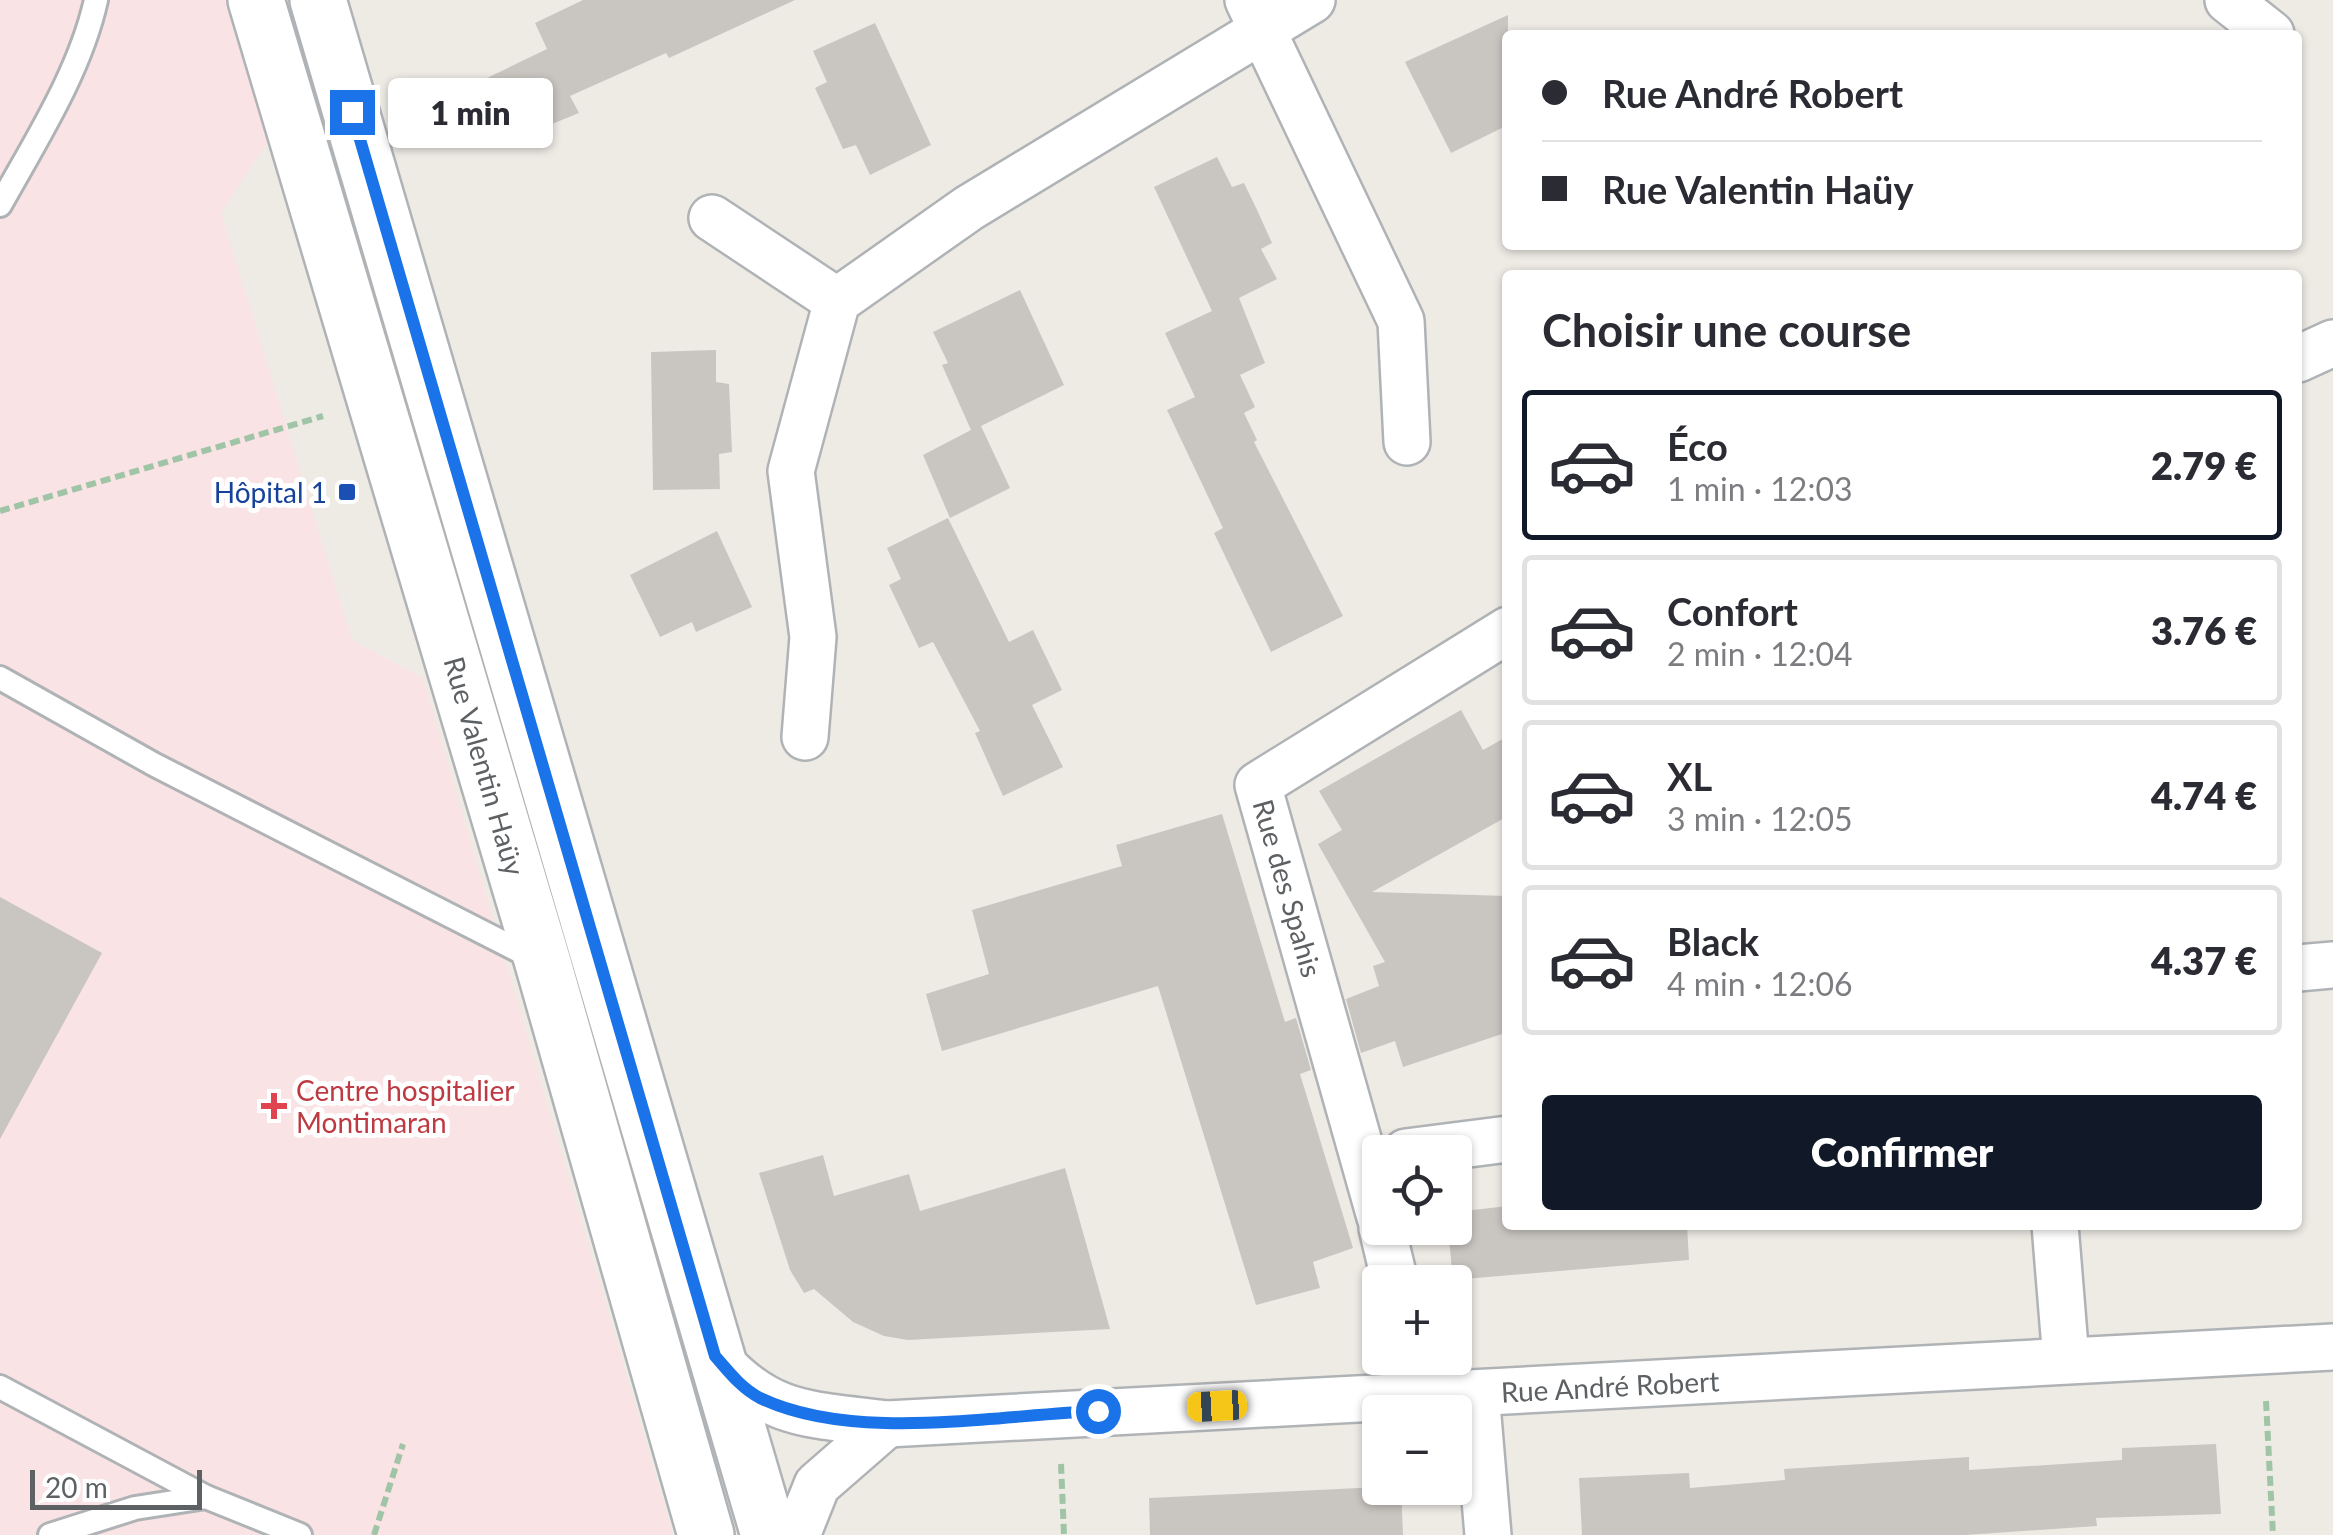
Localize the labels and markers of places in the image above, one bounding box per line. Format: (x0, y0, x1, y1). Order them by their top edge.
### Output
place label: Hôpital 1 (214, 475, 327, 509)
marker: Hôpital 1 (336, 481, 358, 503)
place label: Centre hospitalier Montimaran (296, 1073, 515, 1139)
marker: Centre hospitalier Montimaran (261, 1093, 287, 1119)

